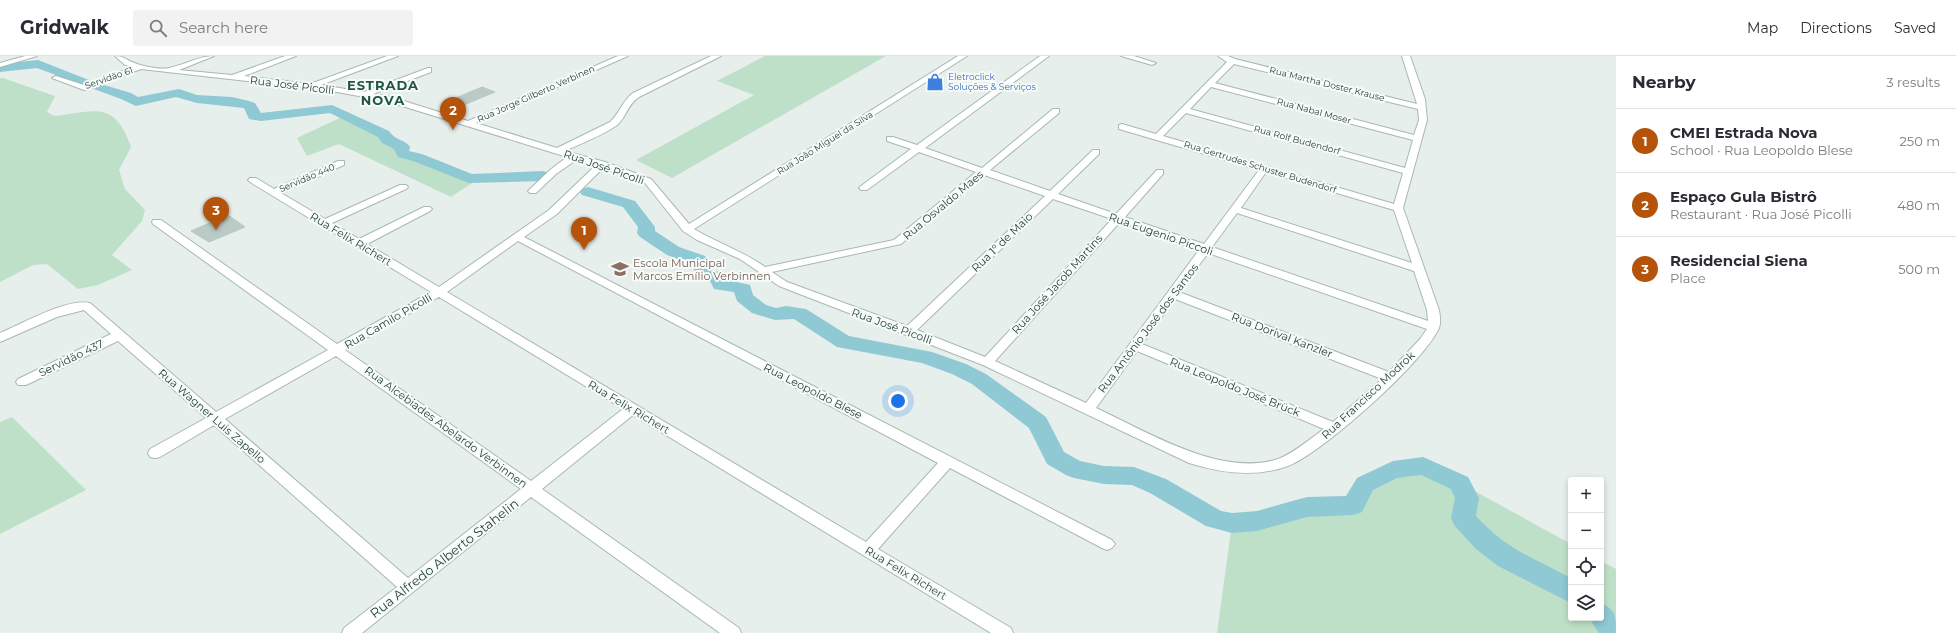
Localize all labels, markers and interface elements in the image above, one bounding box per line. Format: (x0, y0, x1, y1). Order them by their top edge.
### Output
search box (133, 10, 413, 46)
text: Gridwalk (20, 16, 109, 39)
icon: search (147, 17, 169, 39)
text: Search here (179, 18, 268, 37)
text: Map (1747, 19, 1778, 37)
text: Directions (1800, 19, 1872, 37)
text: Saved (1894, 19, 1936, 37)
street label: Rua Jorge Gilberto Verbinen (475, 63, 596, 124)
street label: Servidão 61 (83, 64, 134, 91)
street label: Rua Martha Doster Krause (1268, 64, 1386, 103)
place label: Eletroclick Soluções & Serviços (948, 71, 1036, 92)
shop icon: Eletroclick Soluções & Serviços (925, 72, 945, 92)
text: Nearby (1632, 72, 1696, 92)
street label: Rua José Picolli (249, 73, 335, 97)
text: 3 results (1886, 74, 1940, 90)
district label: ESTRADA NOVA (347, 77, 419, 108)
street label: Rua Nabal Moser (1276, 95, 1353, 126)
pin: 2 (440, 97, 466, 130)
street label: Rua João Miguel da Silva (775, 108, 875, 177)
street label: Rua Rolf Budendorf (1253, 123, 1342, 157)
text: CMEI Estrada Nova (1670, 123, 1818, 142)
text: 1 (1642, 133, 1648, 149)
text: 250 m (1899, 133, 1940, 149)
street label: Rua Gertrudes Schuster Budendorf (1183, 138, 1339, 195)
text: School · Rua Leopoldo Blese (1670, 142, 1853, 158)
street label: Rua José Picolli (562, 147, 646, 187)
street label: Servidão 440 (277, 161, 336, 194)
street label: Rua Osvaldo Maes (900, 167, 987, 243)
text: Espaço Gula Bistrô (1670, 187, 1817, 206)
pin: 3 (203, 197, 229, 230)
text: 2 (1641, 197, 1649, 213)
text: 480 m (1897, 197, 1940, 213)
text: Restaurant · Rua José Picolli (1670, 206, 1852, 222)
street label: Rua Felix Richert (308, 209, 395, 269)
street label: Rua 1º de Maio (968, 209, 1036, 275)
street label: Rua Eugenio Piccoli (1107, 210, 1215, 258)
pin: 1 (571, 217, 597, 250)
street label: Rua José Jacob Martins (1009, 231, 1106, 337)
text: Residencial Siena (1670, 251, 1808, 270)
place label: Escola Municipal Marcos Emílio Verbinnen (633, 256, 771, 283)
school or university icon: Escola Municipal Marcos Emílio Verbinnen (610, 259, 630, 279)
street label: Rua Antônio José dos Santos (1095, 260, 1202, 396)
text: 3 (1641, 261, 1649, 277)
text: 500 m (1898, 261, 1940, 277)
text: Place (1670, 270, 1706, 286)
street label: Rua Camilo Picolli (342, 290, 434, 352)
street label: Rua José Picolli (850, 305, 934, 347)
street label: Rua Dorival Kanzler (1229, 309, 1335, 361)
street label: Servidão 437 (36, 336, 106, 380)
street label: Rua Francisco Modrok (1318, 348, 1418, 442)
street label: Rua Leopoldo José Brück (1168, 354, 1303, 420)
street label: Rua Leopoldo Blese (761, 360, 865, 422)
street label: Rua Alcebiades Abelardo Verbinnen (362, 363, 530, 491)
street label: Rua Wagner Luis Zapello (156, 366, 268, 466)
street label: Rua Felix Richert (586, 377, 673, 437)
your location (888, 391, 908, 411)
map controls (1568, 477, 1604, 621)
button: + (1568, 477, 1604, 513)
street label: Rua Alfredo Alberto Stahelin (366, 495, 522, 621)
button: − (1568, 513, 1604, 549)
street label: Rua Felix Richert (863, 543, 950, 603)
button: locate (1568, 549, 1604, 585)
button: layers (1568, 585, 1604, 621)

